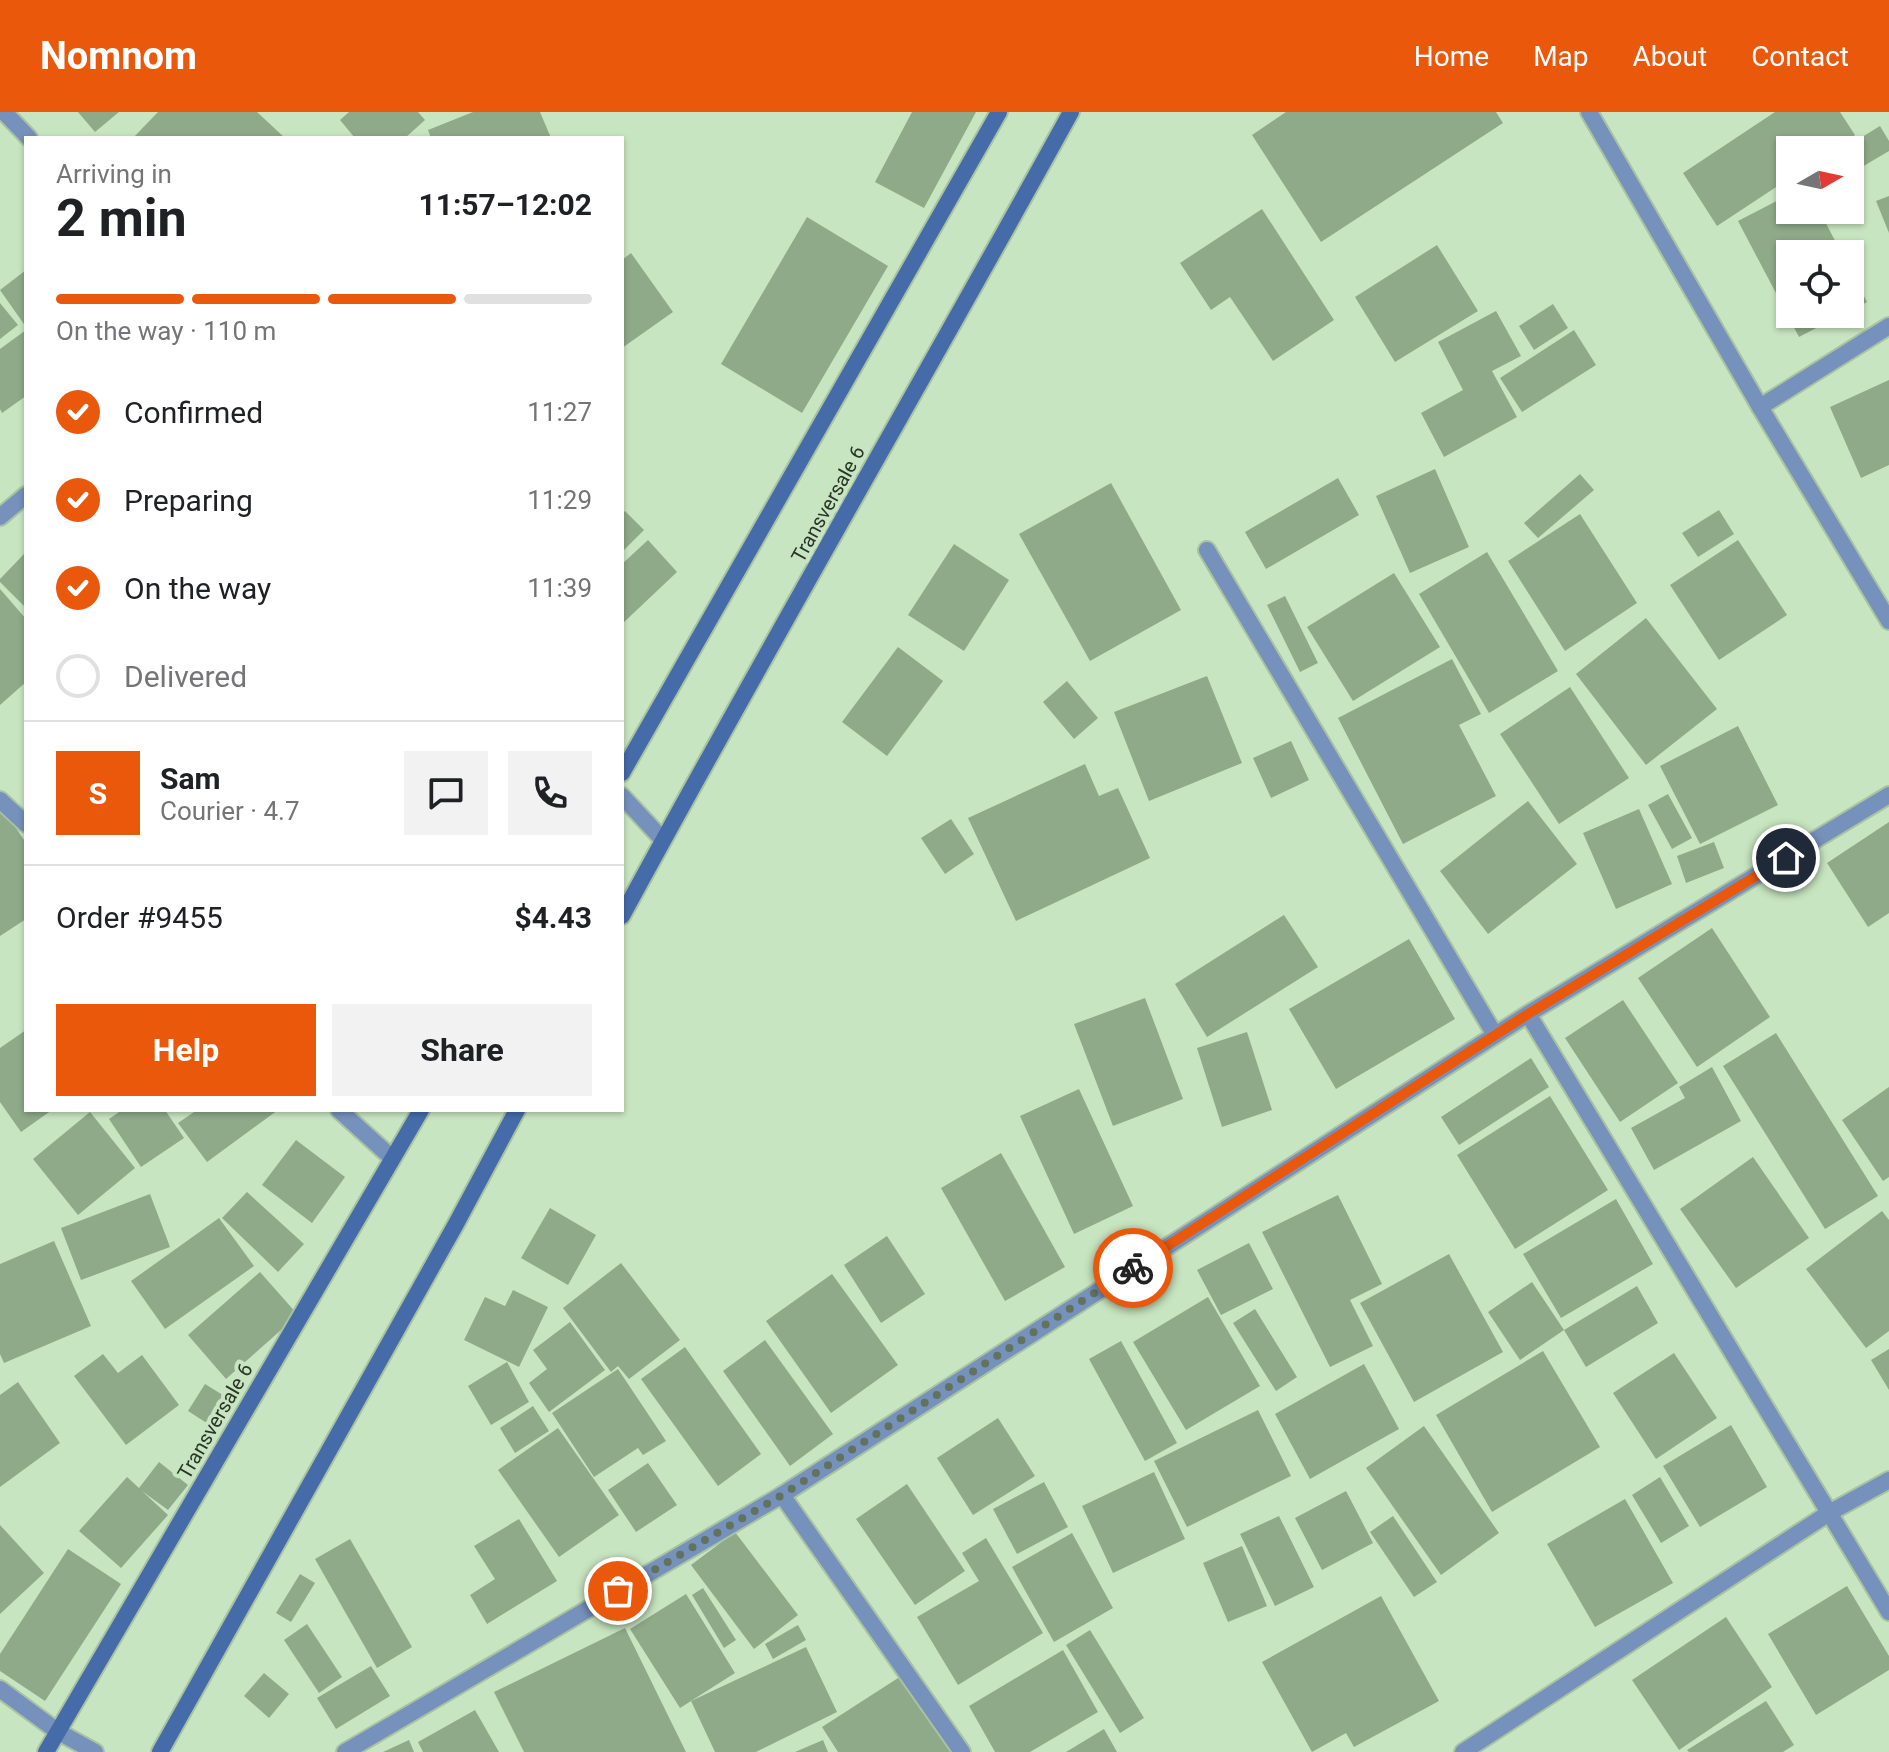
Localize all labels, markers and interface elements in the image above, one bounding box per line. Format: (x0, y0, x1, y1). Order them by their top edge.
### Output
text: Nomnom (40, 34, 197, 78)
text: Home (1414, 40, 1489, 73)
text: Map (1533, 40, 1589, 73)
text: About (1633, 40, 1707, 73)
text: Contact (1751, 40, 1849, 73)
north arrow (1776, 136, 1864, 224)
map controls (1776, 136, 1864, 328)
text: Arriving in (56, 159, 172, 189)
text: 11:57–12:02 (418, 187, 592, 222)
text: 2 min (56, 188, 187, 249)
button: locate (1776, 240, 1864, 328)
text: On the way · 110 m (56, 316, 276, 346)
icon: check (56, 390, 100, 434)
text: Confirmed (124, 395, 263, 430)
text: 11:27 (527, 397, 592, 427)
street label: Transversale 6 (786, 441, 870, 567)
icon: check (56, 478, 100, 522)
text: Preparing (124, 483, 253, 518)
text: 11:29 (527, 485, 592, 515)
icon: check (56, 566, 100, 610)
text: On the way (124, 571, 271, 606)
text: 11:39 (527, 573, 592, 603)
text: Delivered (124, 659, 247, 694)
button: chat (404, 751, 488, 835)
button: phone (508, 751, 592, 835)
text: Sam (160, 761, 221, 796)
text: S (89, 776, 107, 811)
text: Courier · 4.7 (160, 796, 300, 826)
pin (1752, 824, 1820, 892)
icon: home (1764, 836, 1808, 880)
text: Order #9455 (56, 900, 223, 935)
text: $4.43 (514, 900, 592, 935)
button: Help (56, 1004, 316, 1096)
button: Share (332, 1004, 592, 1096)
courier (1093, 1228, 1173, 1308)
icon: bike (1111, 1246, 1155, 1290)
street label: Transversale 6 (172, 1359, 258, 1483)
pin (584, 1557, 652, 1625)
icon: bag (596, 1569, 640, 1613)

